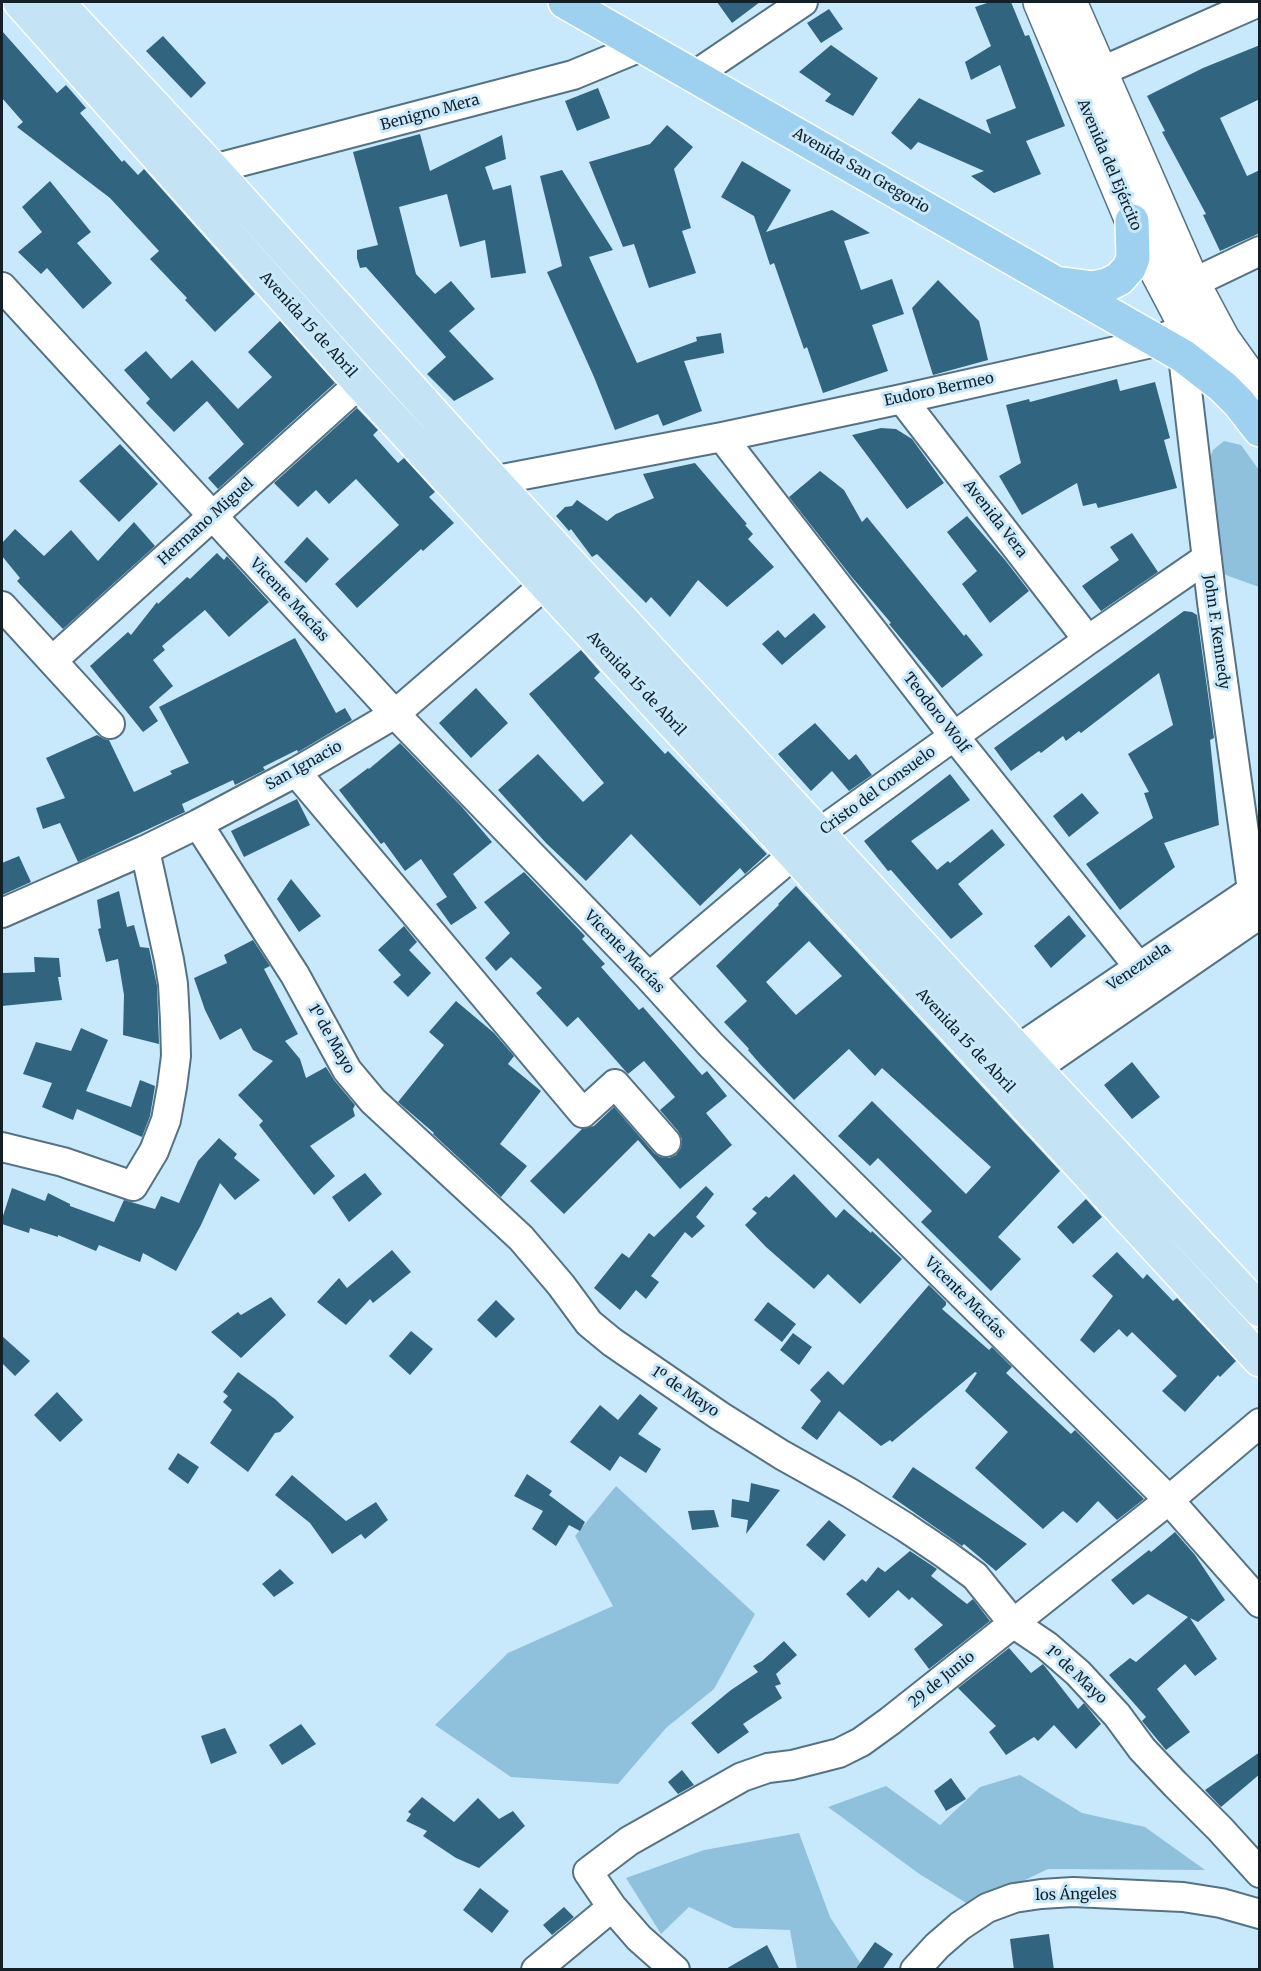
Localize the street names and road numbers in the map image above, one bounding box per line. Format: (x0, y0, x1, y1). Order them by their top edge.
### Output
street label: Benigno Mera (379, 91, 481, 135)
street label: Avenida del Ejército (1073, 97, 1145, 233)
street label: Avenida San Gregorio (789, 125, 933, 217)
street label: Avenida 15 de Abril (256, 268, 360, 382)
street label: Eudoro Bermeo (882, 370, 996, 410)
street label: Hermano Miguel (155, 474, 257, 570)
street label: Avenida Vera (959, 477, 1031, 561)
street label: Vicente Macías (246, 555, 332, 645)
street label: John F. Kennedy (1199, 573, 1233, 691)
street label: Avenida 15 de Abril (583, 628, 689, 740)
street label: Teodoro Wolf (899, 669, 973, 757)
street label: San Ignacio (263, 738, 345, 794)
street label: Cristo del Consuelo (817, 743, 939, 839)
street label: Vicente Macías (580, 907, 668, 997)
street label: Venezuela (1104, 939, 1174, 995)
street label: Avenida 15 de Abril (912, 985, 1018, 1097)
street label: 1º de Mayo (304, 1001, 358, 1077)
street label: Vicente Macías (921, 1254, 1009, 1342)
street label: 1º de Mayo (648, 1363, 722, 1421)
street label: 1º de Mayo (1042, 1642, 1110, 1708)
street label: 29 de Junio (905, 1648, 979, 1712)
street label: los Ángeles (1035, 1885, 1117, 1905)

